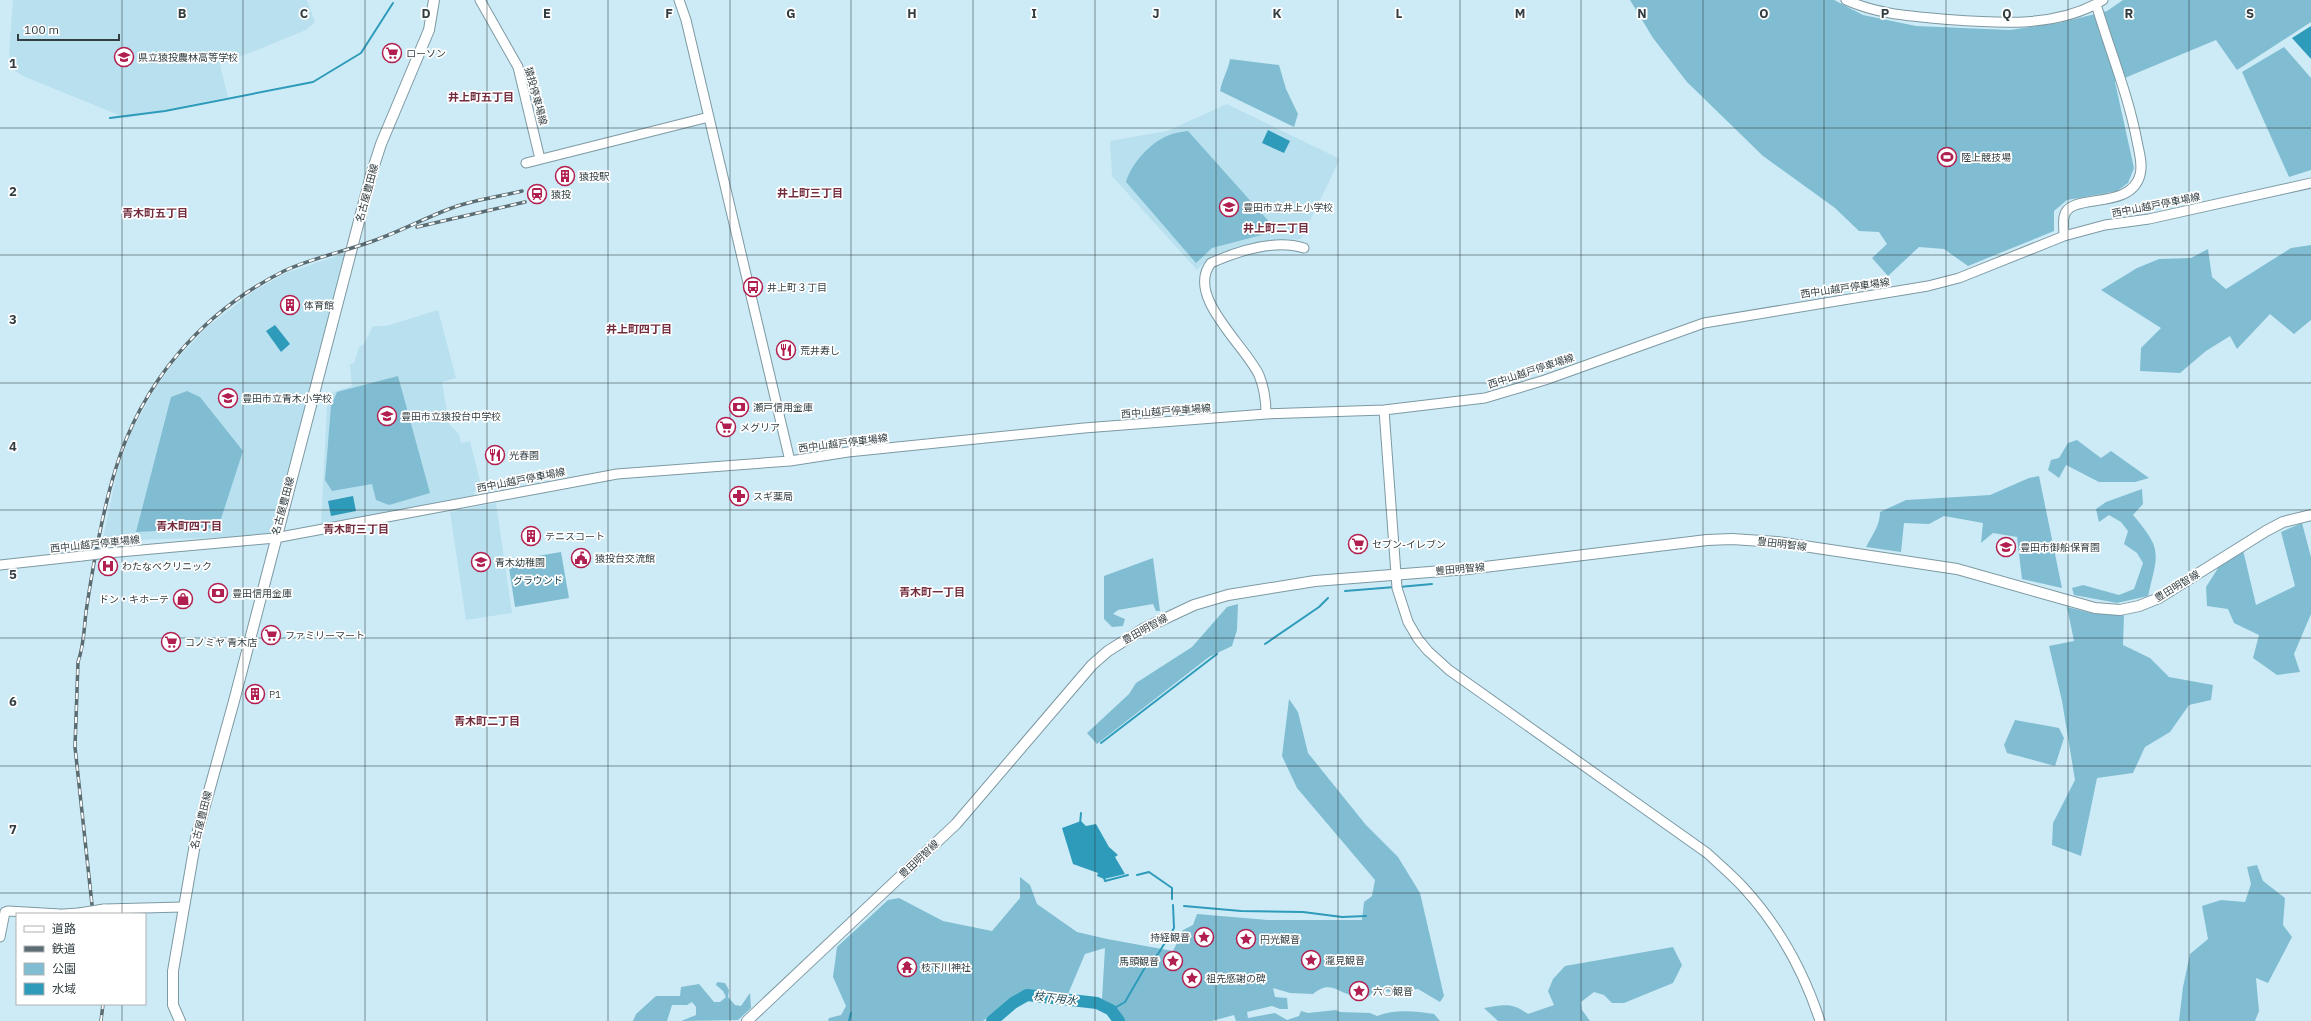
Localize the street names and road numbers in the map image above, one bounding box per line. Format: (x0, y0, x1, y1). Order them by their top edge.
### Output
street label: 猿投停車場線 (522, 65, 550, 127)
street label: 名古屋豊田線 (353, 162, 381, 224)
street label: 西中山越戸停車場線 (2111, 190, 2201, 220)
street label: 西中山越戸停車場線 (1800, 275, 1890, 301)
street label: 西中山越戸停車場線 (1486, 351, 1576, 391)
street label: 西中山越戸停車場線 (1121, 401, 1211, 421)
street label: 西中山越戸停車場線 (798, 431, 888, 455)
street label: 西中山越戸停車場線 (476, 465, 566, 495)
street label: 名古屋豊田線 (269, 475, 297, 537)
street label: 西中山越戸停車場線 (50, 533, 140, 555)
street label: 豊田明智線 (1756, 535, 1808, 553)
street label: 豊田明智線 (1435, 560, 1485, 578)
street label: 豊田明智線 (2152, 568, 2202, 604)
street label: 豊田明智線 (1120, 611, 1170, 647)
street label: 名古屋豊田線 (187, 789, 215, 851)
street label: 豊田明智線 (896, 837, 942, 881)

